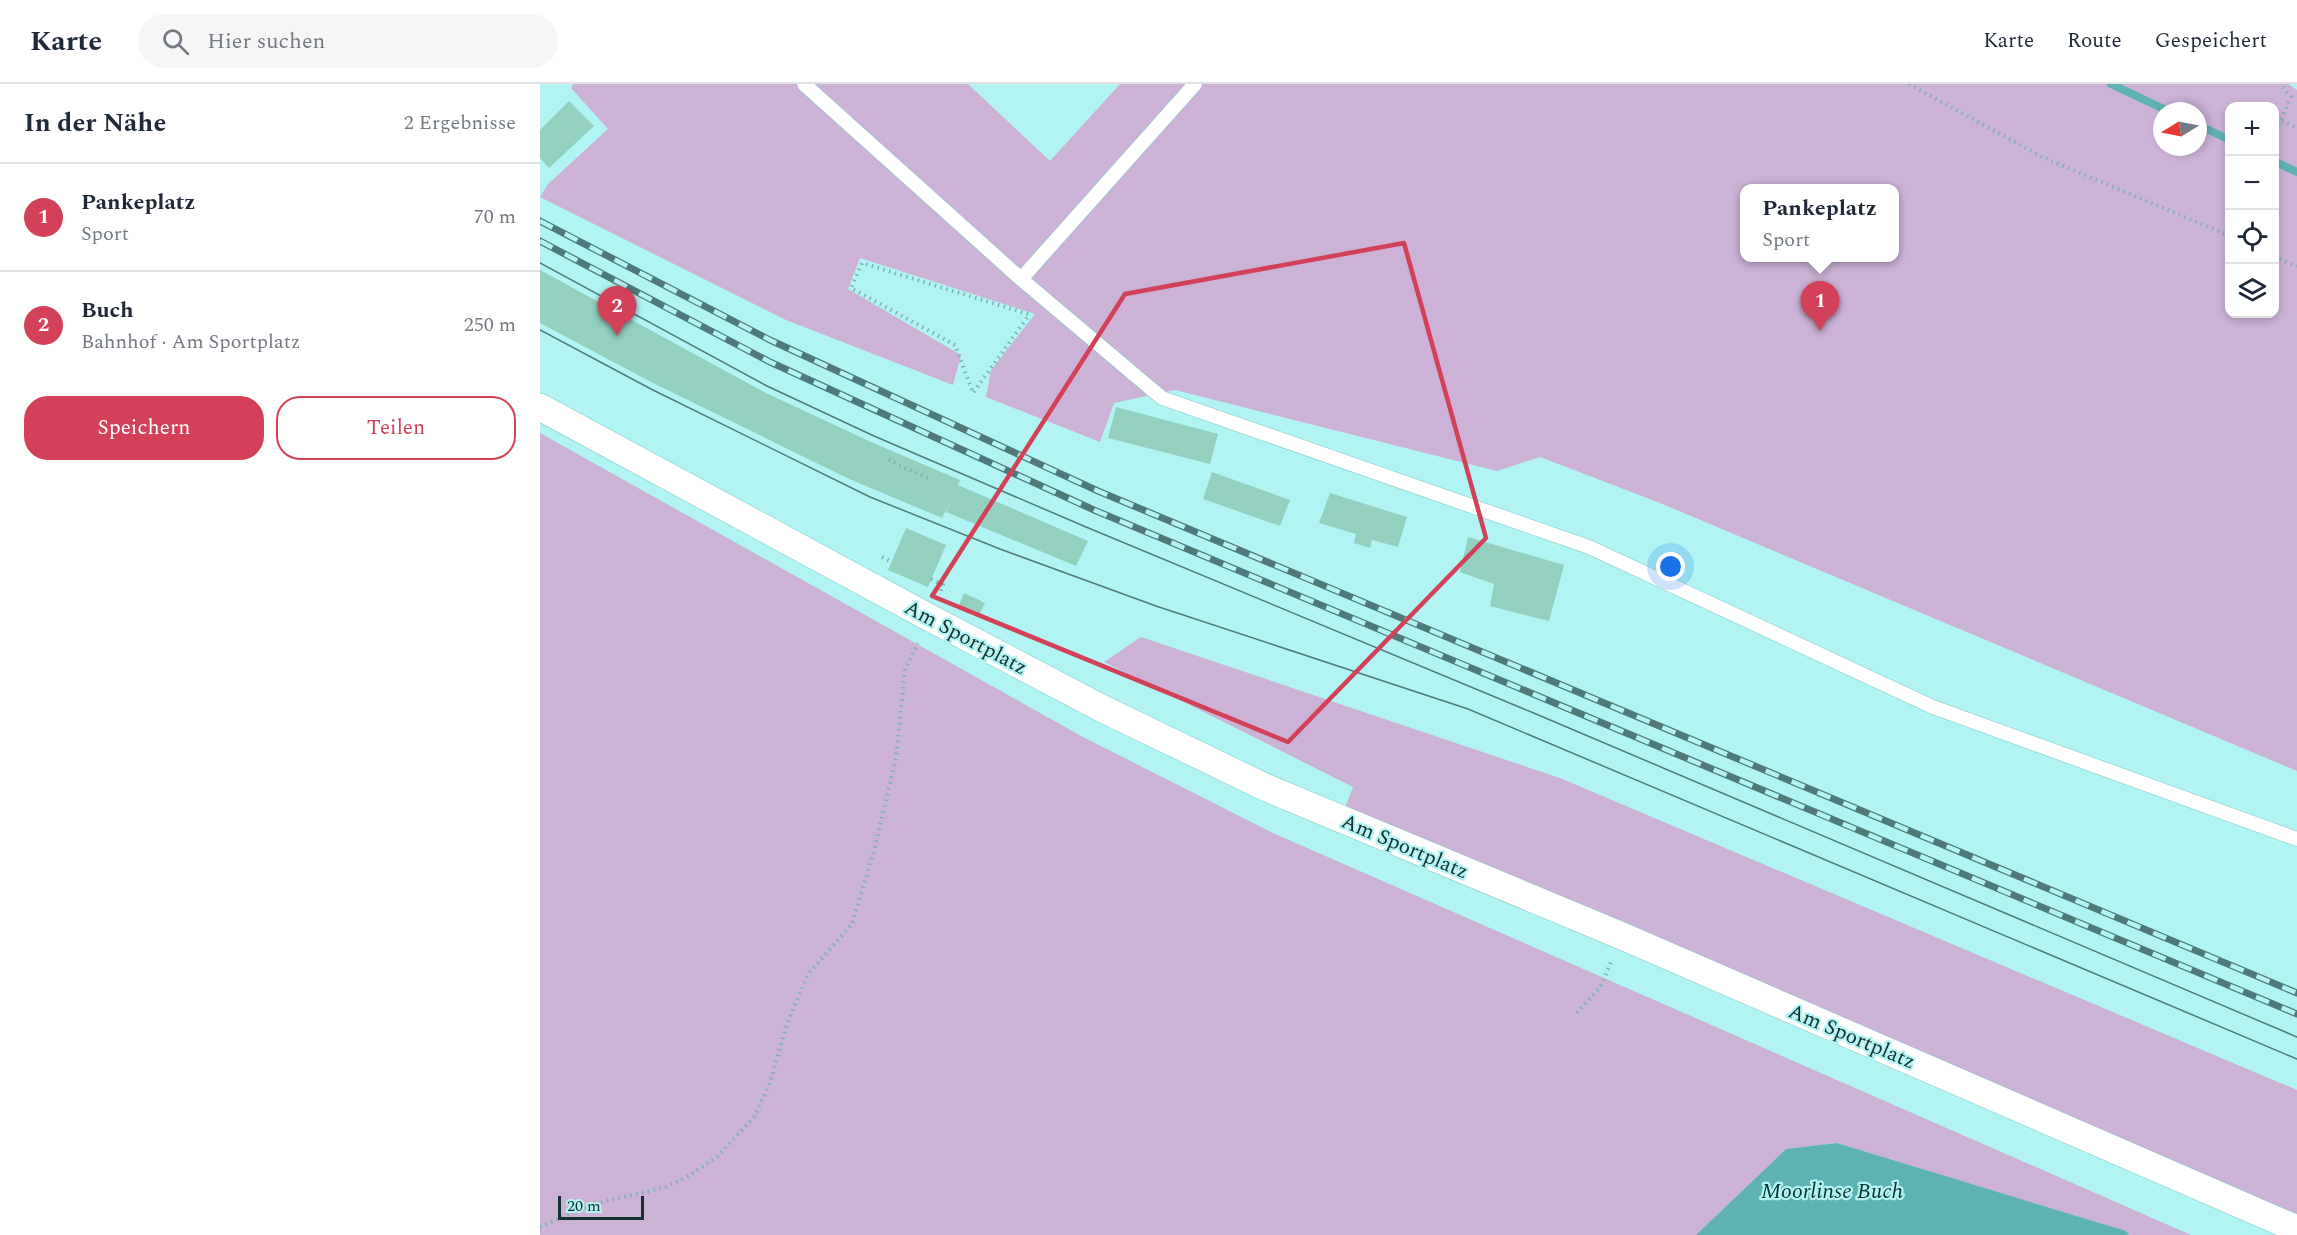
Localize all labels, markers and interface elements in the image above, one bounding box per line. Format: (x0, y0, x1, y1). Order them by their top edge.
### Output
search box (138, 14, 558, 68)
text: Karte (30, 20, 102, 63)
icon: search (159, 25, 192, 58)
text: Hier suchen (207, 25, 325, 58)
text: Karte (1983, 25, 2034, 57)
text: Route (2067, 25, 2122, 57)
text: Gespeichert (2155, 25, 2267, 57)
north arrow (2153, 102, 2207, 156)
map controls (2225, 102, 2279, 318)
button: + (2225, 102, 2279, 156)
text: In der Nähe (24, 103, 166, 143)
text: 2 Ergebnisse (404, 108, 516, 138)
button: − (2225, 156, 2279, 210)
popup (1740, 184, 1899, 262)
text: Pankeplatz (81, 186, 195, 219)
text: Pankeplatz (1762, 192, 1877, 225)
text: 1 (38, 202, 49, 232)
text: 70 m (474, 202, 516, 232)
button: locate (2225, 210, 2279, 264)
text: Sport (81, 219, 129, 249)
text: Sport (1762, 225, 1810, 255)
button: layers (2225, 264, 2279, 318)
pin: 1 (1800, 282, 1840, 331)
pin: 2 (598, 286, 637, 336)
text: Buch (81, 294, 134, 327)
text: 2 (38, 310, 49, 340)
text: 250 m (464, 310, 516, 340)
text: Bahnhof · Am Sportplatz (81, 327, 300, 357)
button: Speichern (24, 396, 264, 460)
button: Teilen (276, 396, 516, 460)
your location (1656, 552, 1685, 581)
street label: Am Sportplatz (898, 592, 1033, 684)
street label: Am Sportplatz (1336, 806, 1473, 888)
street label: Am Sportplatz (1783, 996, 1920, 1078)
water label: Moorlinse Buch (1761, 1175, 1903, 1208)
scale bar (558, 1193, 644, 1220)
text: 20 m (567, 1194, 601, 1218)

